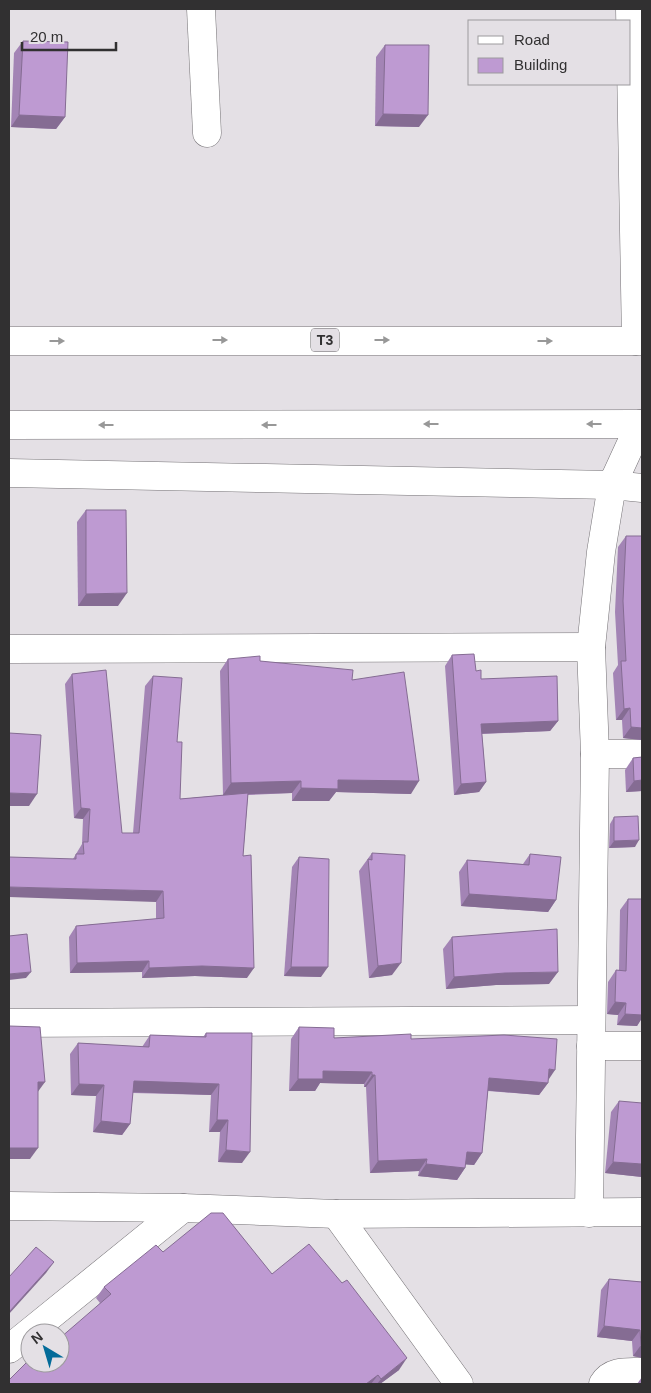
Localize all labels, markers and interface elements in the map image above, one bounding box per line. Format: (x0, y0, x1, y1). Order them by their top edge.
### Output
scale bar (22, 20, 116, 52)
legend (468, 20, 631, 85)
text: 20 m (30, 28, 63, 45)
text: Road (514, 31, 550, 48)
text: Building (514, 56, 567, 73)
road number: T3 (311, 328, 339, 352)
one-way arrow (212, 336, 228, 344)
one-way arrow (375, 336, 391, 344)
one-way arrow (50, 337, 66, 345)
one-way arrow (537, 337, 553, 345)
one-way arrow (423, 420, 439, 428)
one-way arrow (585, 420, 601, 428)
one-way arrow (98, 421, 114, 429)
one-way arrow (260, 421, 276, 429)
north arrow (20, 1323, 70, 1373)
text: N (28, 1328, 46, 1347)

